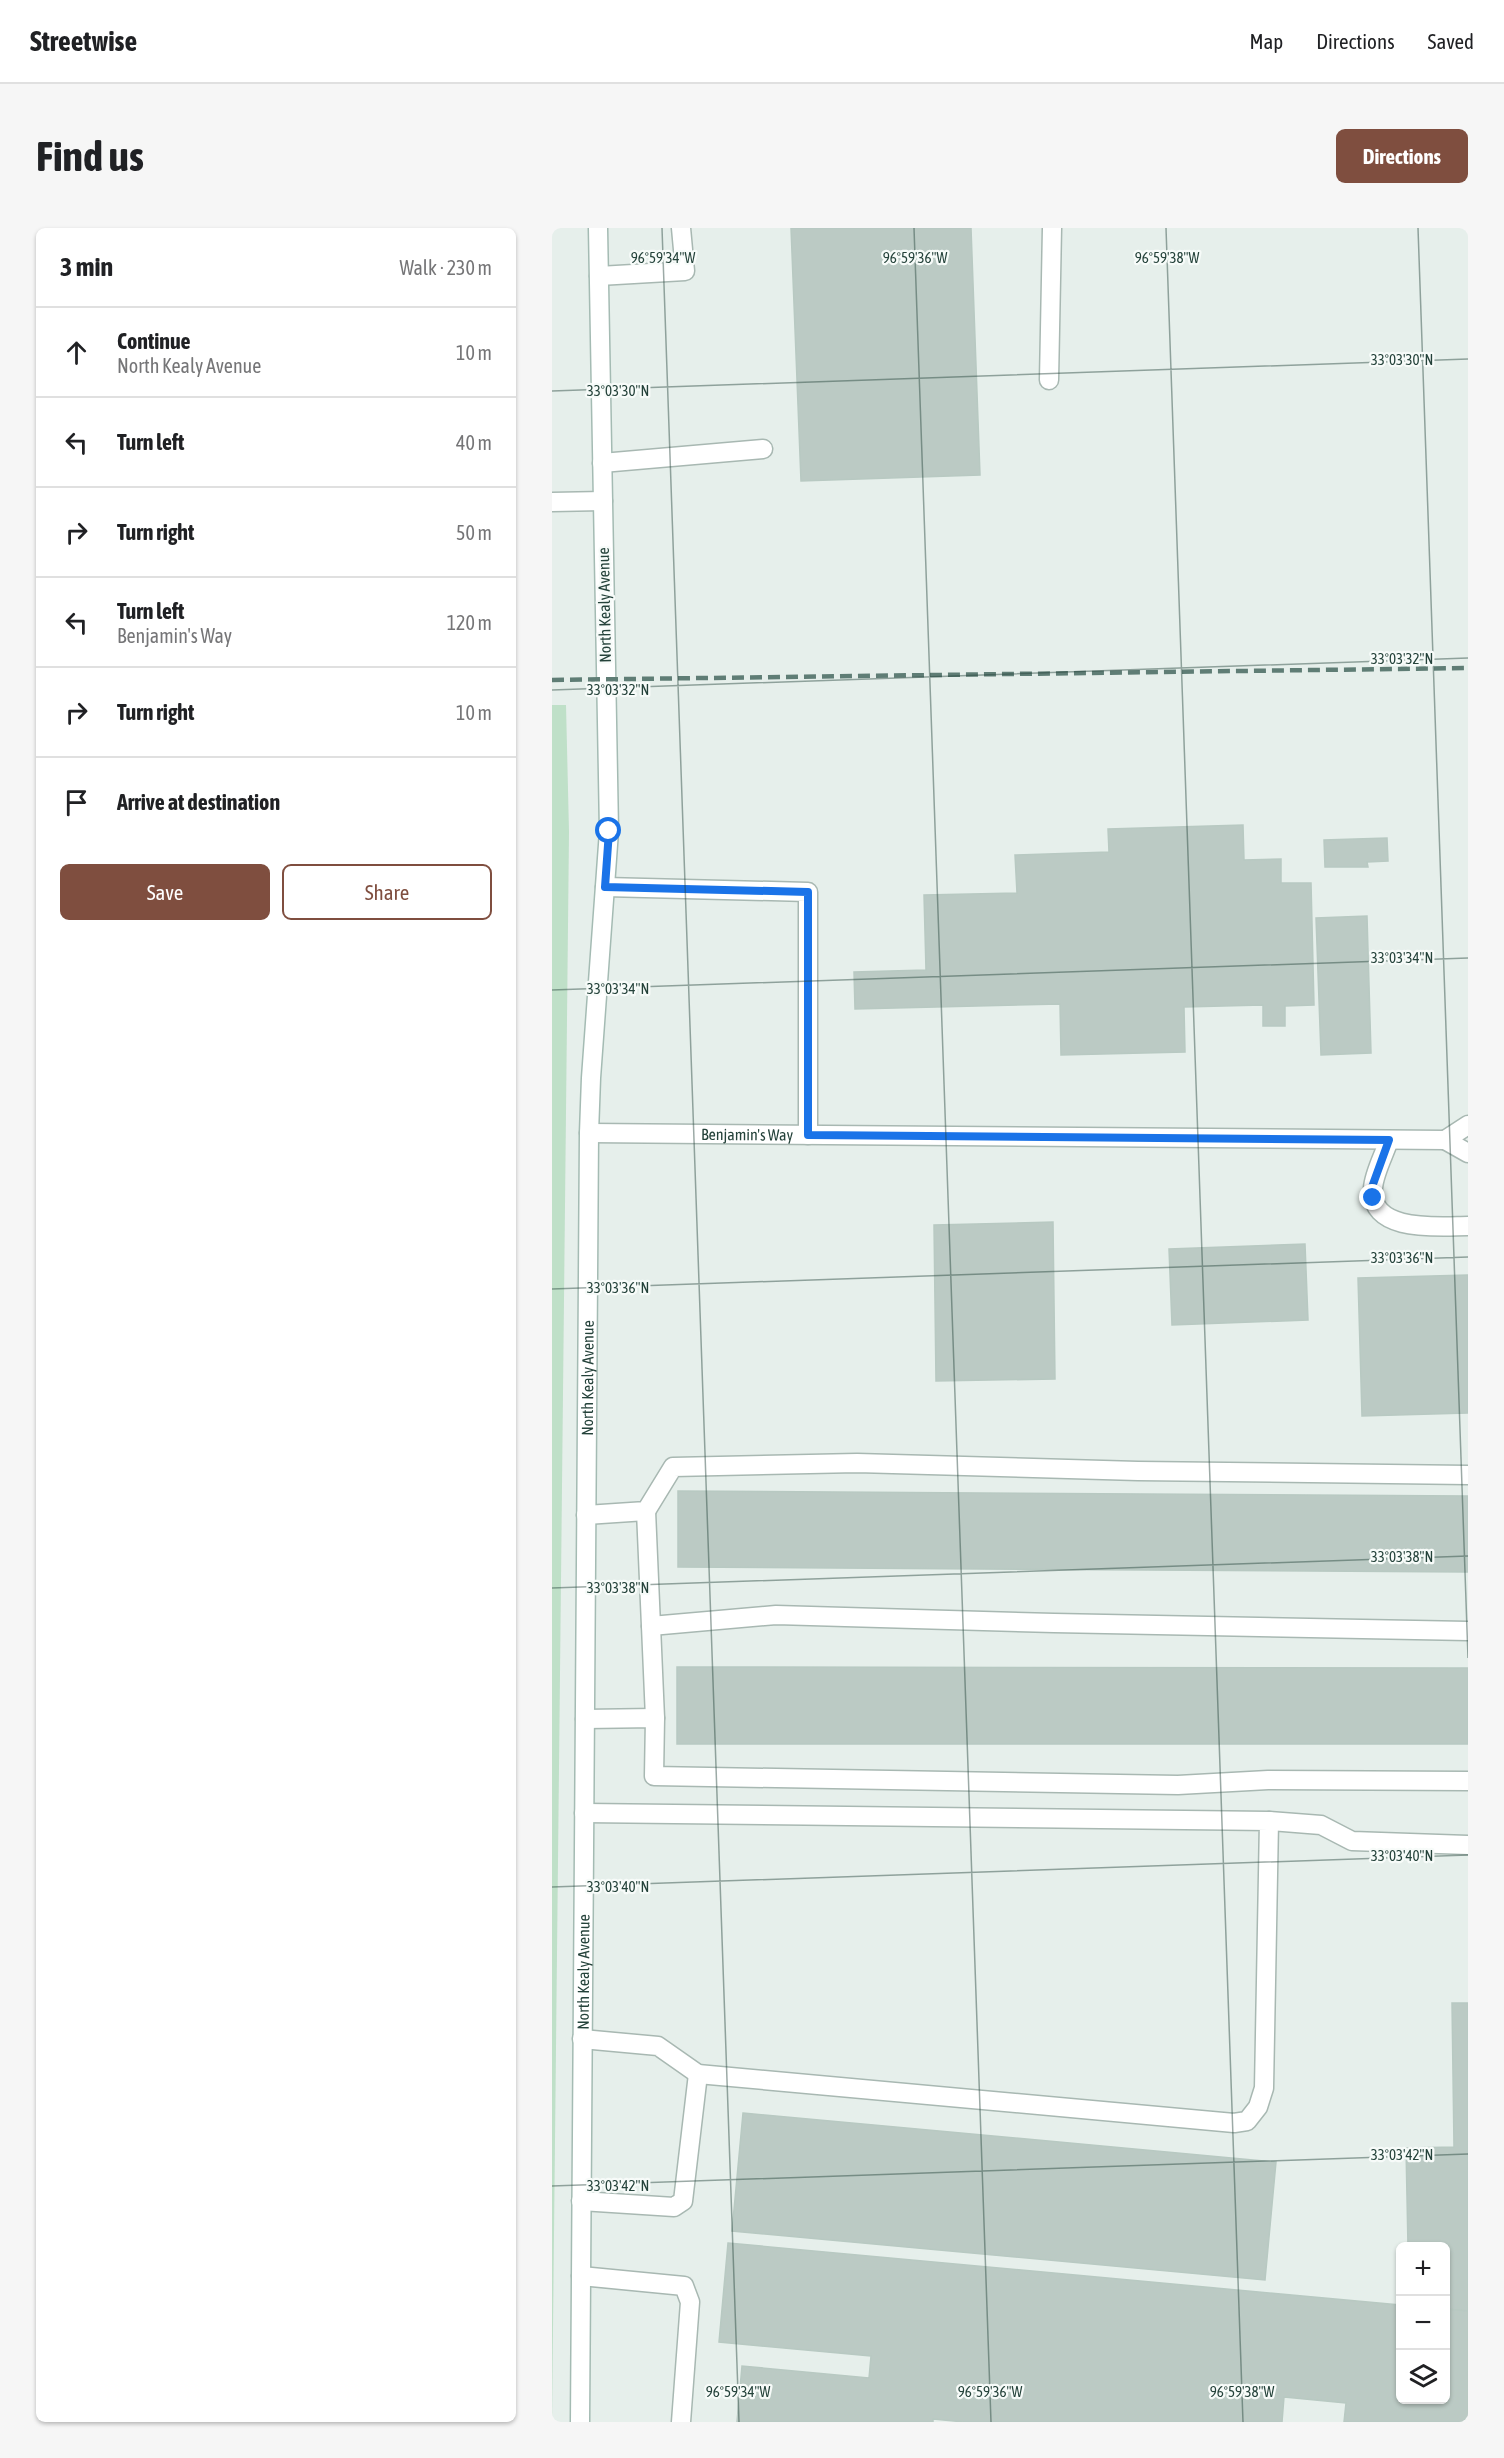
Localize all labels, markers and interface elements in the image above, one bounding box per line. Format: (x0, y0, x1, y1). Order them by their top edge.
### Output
text: Streetwise (30, 25, 137, 57)
text: Map (1249, 29, 1283, 53)
text: Directions (1316, 29, 1395, 53)
text: Saved (1428, 29, 1474, 53)
button: Directions (1336, 129, 1468, 183)
text: Find us (36, 132, 144, 180)
text: 96°59'34"W (631, 249, 695, 266)
text: 96°59'36"W (883, 249, 947, 266)
text: 96°59'38"W (1135, 249, 1199, 266)
text: 3 min (60, 252, 113, 282)
text: Walk · 230 m (400, 256, 492, 279)
text: Continue (117, 328, 191, 354)
icon: ahead (60, 336, 93, 369)
text: 10 m (456, 341, 492, 364)
text: 33°03'30"N (1371, 351, 1433, 368)
text: North Kealy Avenue (117, 354, 261, 377)
text: 33°03'30"N (587, 382, 649, 399)
icon: left (60, 426, 93, 459)
text: Turn left (117, 429, 184, 455)
text: 40 m (456, 431, 492, 454)
icon: right (60, 516, 93, 549)
text: Turn right (117, 519, 194, 545)
text: 50 m (456, 521, 492, 544)
street label: North Kealy Avenue (594, 547, 615, 663)
text: Turn left (117, 598, 184, 624)
icon: left (60, 606, 93, 639)
text: 120 m (447, 611, 492, 634)
text: Benjamin's Way (117, 624, 232, 647)
text: 33°03'32"N (1371, 650, 1433, 667)
text: 33°03'32"N (587, 681, 649, 698)
icon: right (60, 696, 93, 729)
text: Turn right (117, 699, 194, 725)
text: 10 m (456, 701, 492, 724)
icon: arrive (60, 786, 93, 819)
text: Arrive at destination (117, 789, 280, 815)
route start (595, 817, 621, 843)
button: Save (60, 864, 270, 920)
button: Share (282, 864, 492, 920)
text: 33°03'34"N (1371, 949, 1433, 966)
text: 33°03'34"N (587, 980, 649, 997)
street label: Benjamin's Way (701, 1125, 794, 1145)
route end (1359, 1184, 1385, 1210)
text: 33°03'36"N (1371, 1249, 1433, 1266)
text: 33°03'36"N (587, 1279, 649, 1296)
street label: North Kealy Avenue (578, 1320, 597, 1436)
text: 33°03'38"N (1371, 1548, 1433, 1565)
text: 33°03'38"N (587, 1579, 649, 1596)
text: 33°03'40"N (1371, 1847, 1433, 1864)
text: 33°03'40"N (587, 1878, 649, 1895)
street label: North Kealy Avenue (574, 1914, 593, 2030)
text: 33°03'42"N (1371, 2146, 1433, 2163)
text: 33°03'42"N (587, 2177, 649, 2194)
map controls (1396, 2242, 1450, 2404)
button: + (1396, 2242, 1450, 2296)
button: − (1396, 2296, 1450, 2350)
button: layers (1396, 2350, 1450, 2404)
text: 96°59'34"W (706, 2383, 770, 2400)
text: 96°59'36"W (958, 2383, 1022, 2400)
text: 96°59'38"W (1210, 2383, 1274, 2400)

